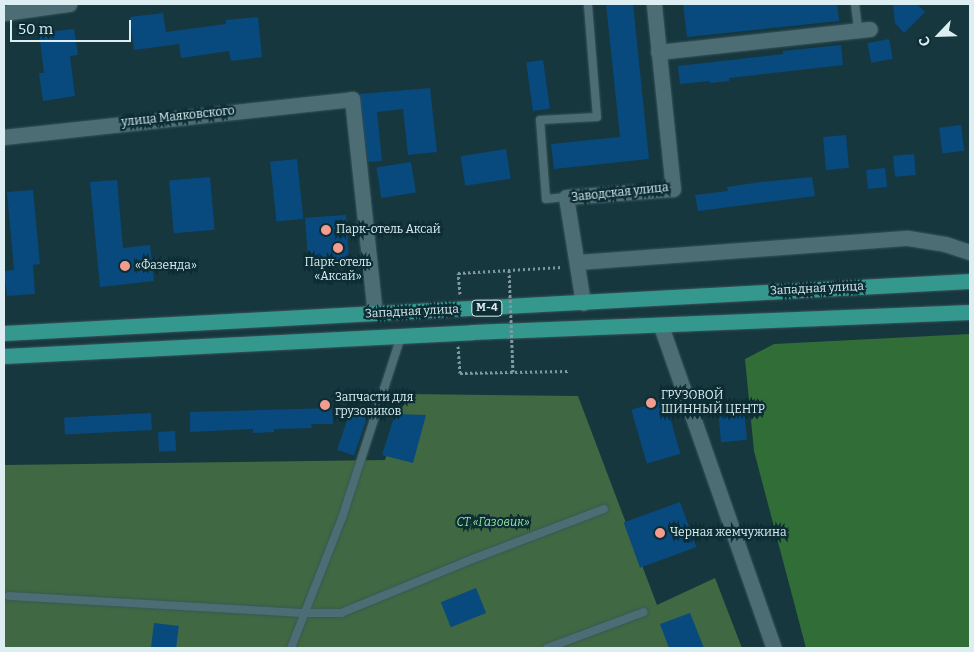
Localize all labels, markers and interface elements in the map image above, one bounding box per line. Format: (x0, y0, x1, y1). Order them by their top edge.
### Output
scale bar (12, 10, 134, 42)
north arrow (914, 10, 964, 60)
text: 50 m (18, 20, 53, 38)
text: С (915, 34, 934, 49)
street label: улица Маяковского (121, 104, 235, 130)
street label: Заводская улица (571, 181, 669, 205)
place label: Парк-отель Аксай (336, 223, 441, 237)
marker: Парк-отель Аксай (320, 224, 332, 236)
marker: Парк-отель «Аксай» (332, 242, 344, 254)
place label: Парк-отель «Аксай» (305, 256, 371, 284)
place label: «Фазенда» (135, 259, 197, 273)
marker: «Фазенда» (119, 260, 131, 272)
street label: Западная улица (770, 279, 864, 299)
road number: М-4 (471, 300, 503, 316)
street label: Западная улица (365, 302, 459, 322)
place label: ГРУЗОВОЙ ШИННЫЙ ЦЕНТР (661, 389, 765, 417)
place label: Запчасти для грузовиков (335, 391, 413, 419)
marker: ГРУЗОВОЙ ШИННЫЙ ЦЕНТР (645, 397, 657, 409)
marker: Запчасти для грузовиков (319, 399, 331, 411)
park label: СТ «Газовик» (456, 516, 530, 530)
place label: Черная жемчужина (670, 526, 786, 540)
marker: Черная жемчужина (654, 527, 666, 539)

